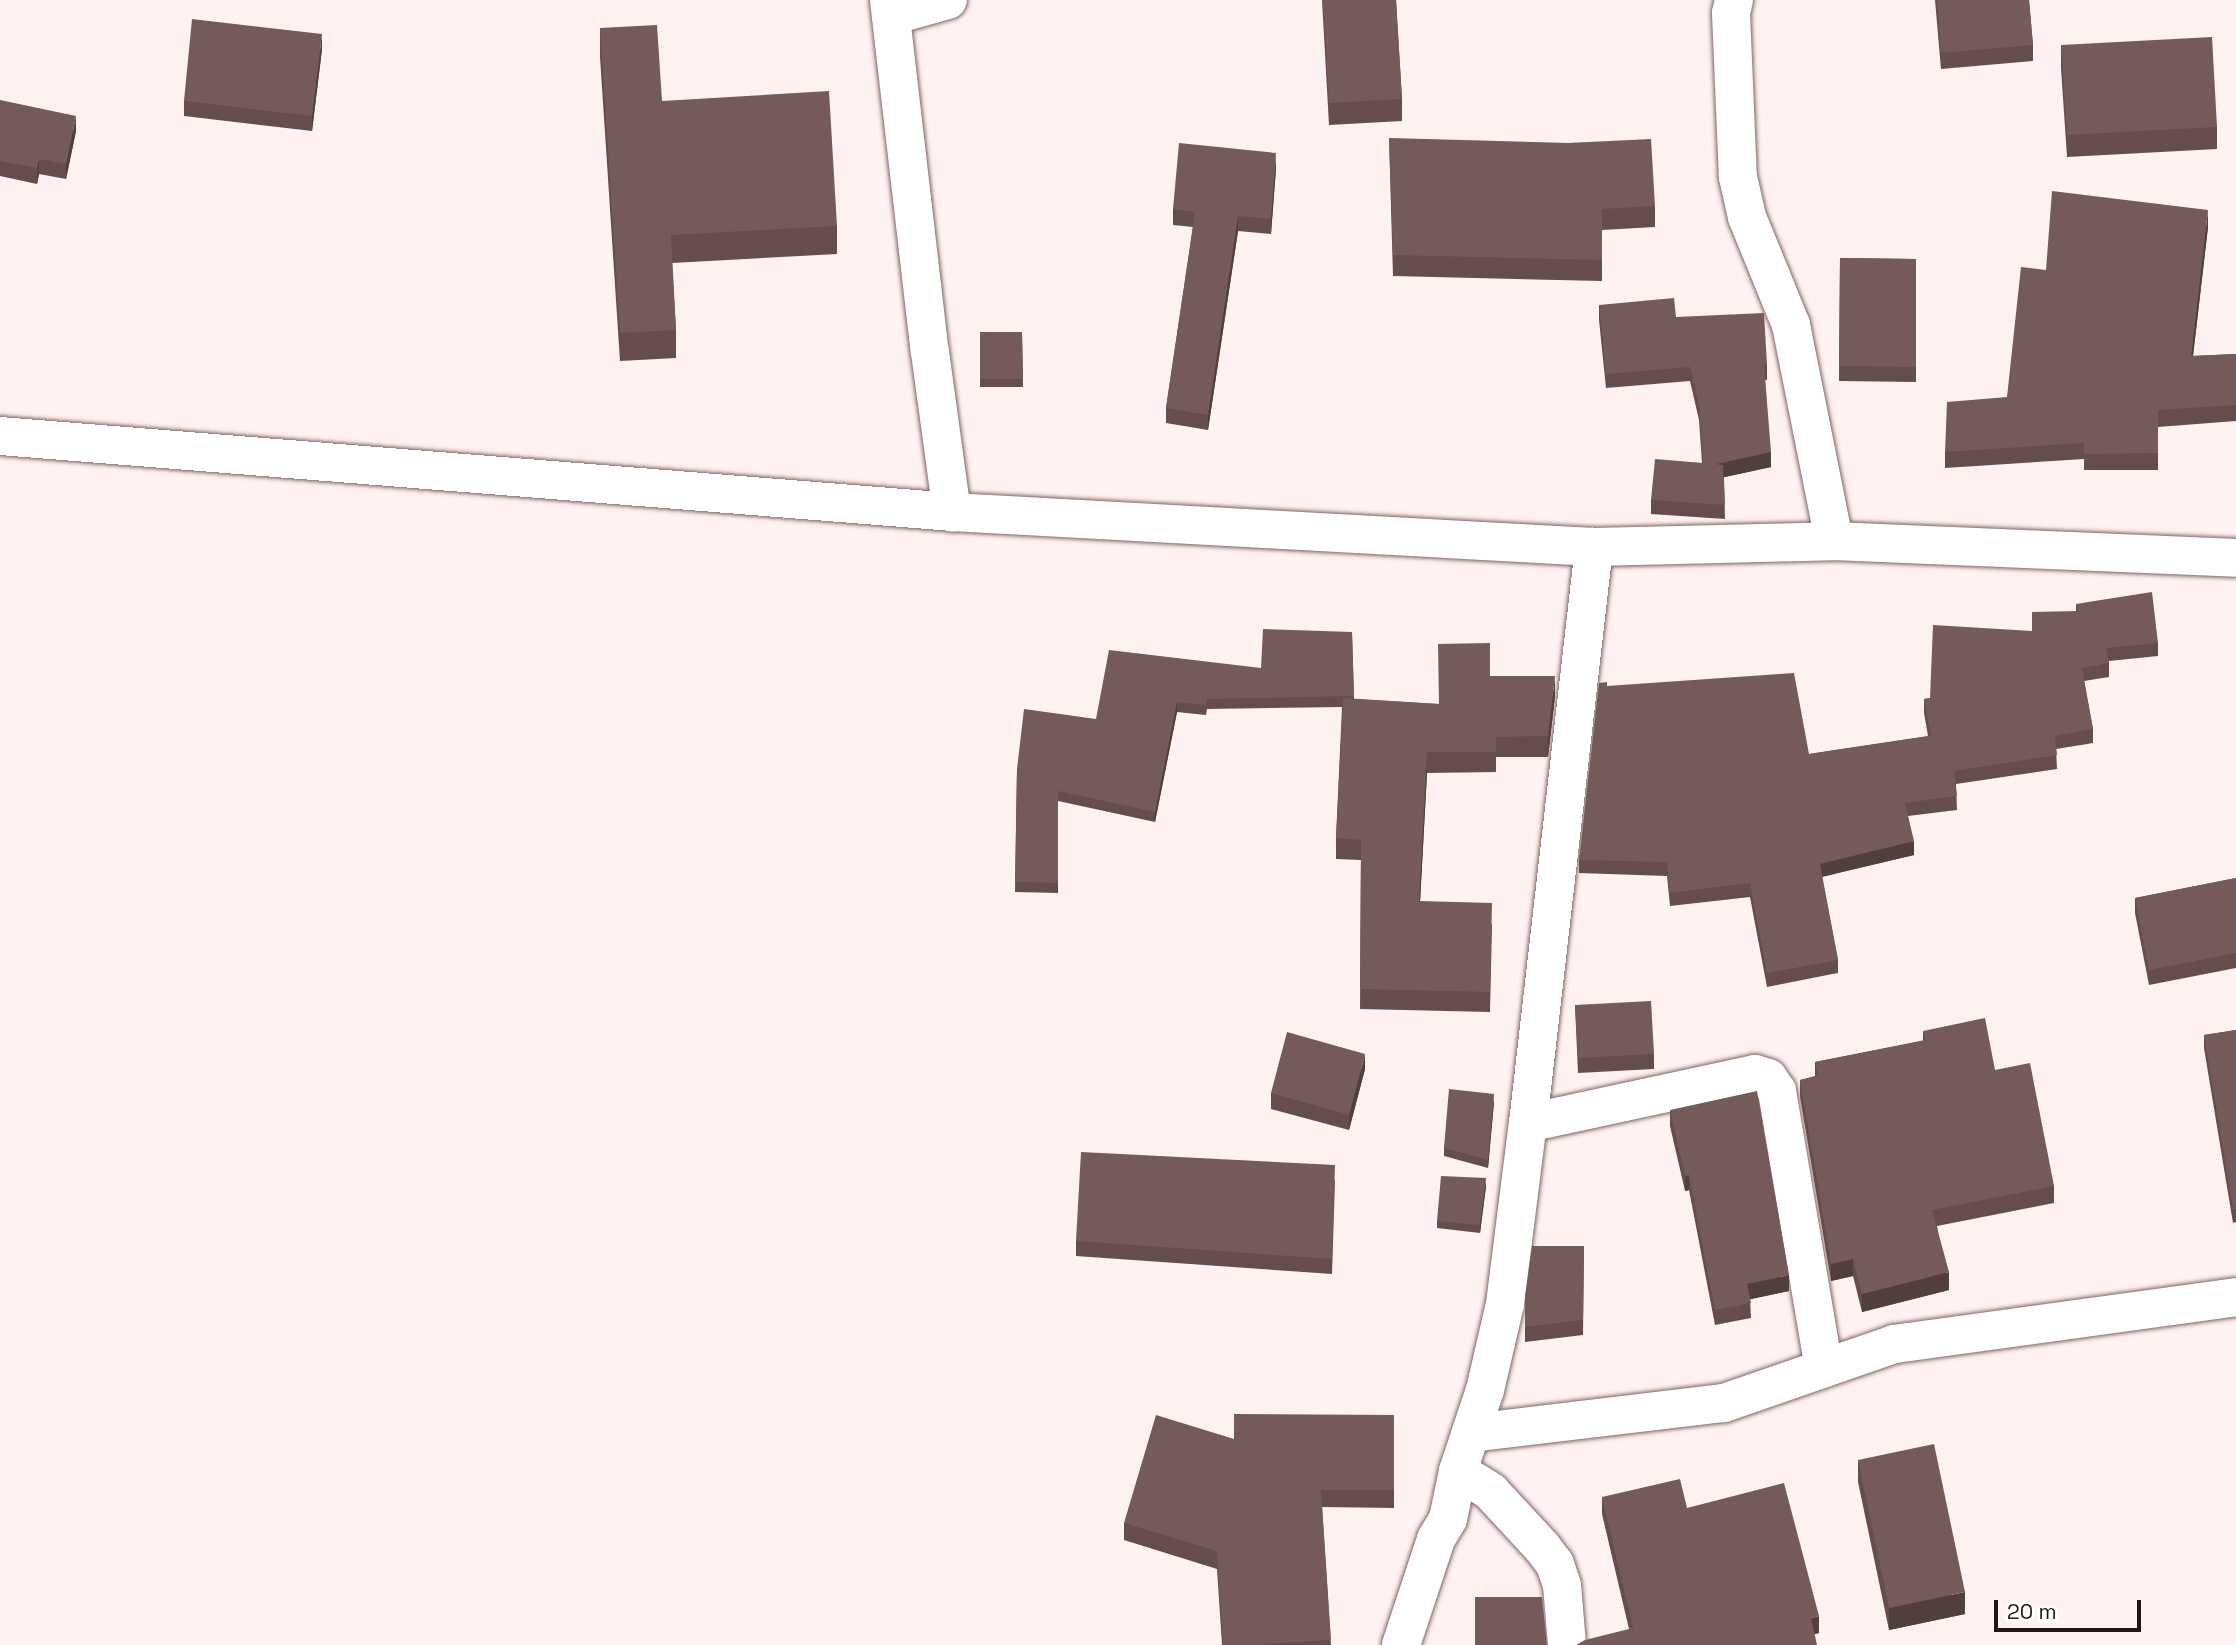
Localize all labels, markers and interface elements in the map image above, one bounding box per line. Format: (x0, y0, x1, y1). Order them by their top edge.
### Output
scale bar (1998, 1586, 2145, 1630)
text: 20 m (2007, 1598, 2057, 1625)

